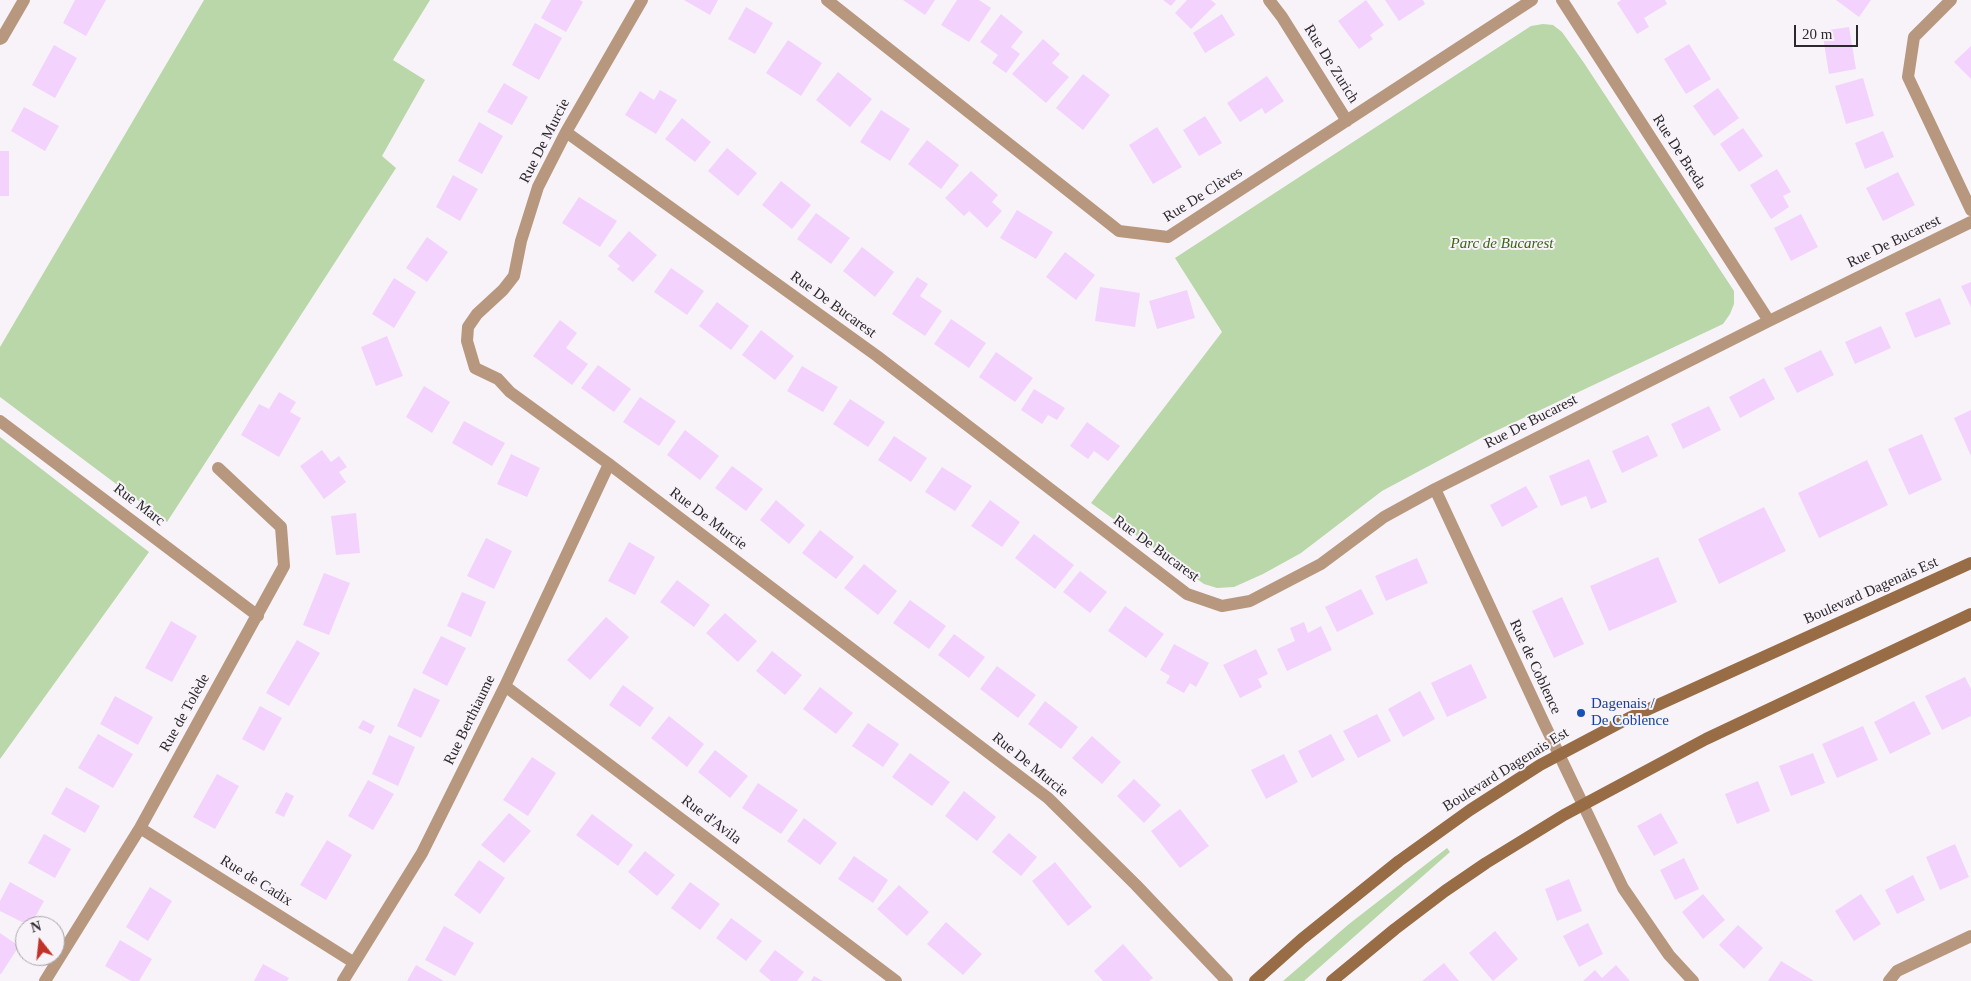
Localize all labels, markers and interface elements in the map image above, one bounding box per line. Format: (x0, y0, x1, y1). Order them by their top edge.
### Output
scale bar (1796, 15, 1860, 47)
street label: Rue De Zurich (1300, 21, 1362, 107)
text: 20 m (1802, 26, 1832, 42)
street label: Rue De Murcie (516, 96, 574, 186)
street label: Rue De Breda (1648, 111, 1710, 193)
street label: Rue De Clèves (1160, 164, 1246, 226)
street label: Rue De Bucarest (1844, 212, 1944, 272)
park label: Parc de Bucarest (1450, 235, 1554, 253)
street label: Rue De Bucarest (787, 268, 879, 342)
street label: Rue De Bucarest (1482, 391, 1580, 453)
street label: Rue Marc (110, 480, 168, 530)
street label: Rue De Murcie (666, 484, 750, 554)
street label: Rue De Bucarest (1110, 512, 1202, 586)
street label: Boulevard Dagenais Est (1801, 553, 1941, 629)
street label: Rue de Coblence (1505, 617, 1565, 717)
street label: Rue de Tolède (156, 671, 214, 755)
street label: Rue Berthiaume (440, 672, 500, 768)
place label: Dagenais / De Coblence (1591, 695, 1669, 730)
marker: Dagenais / De Coblence (1575, 707, 1587, 719)
street label: Boulevard Dagenais Est (1440, 724, 1572, 816)
street label: Rue De Murcie (988, 729, 1072, 801)
street label: Rue d'Avila (678, 792, 744, 848)
street label: Rue de Cadix (217, 852, 295, 910)
north arrow (15, 916, 65, 966)
text: N (29, 918, 43, 936)

